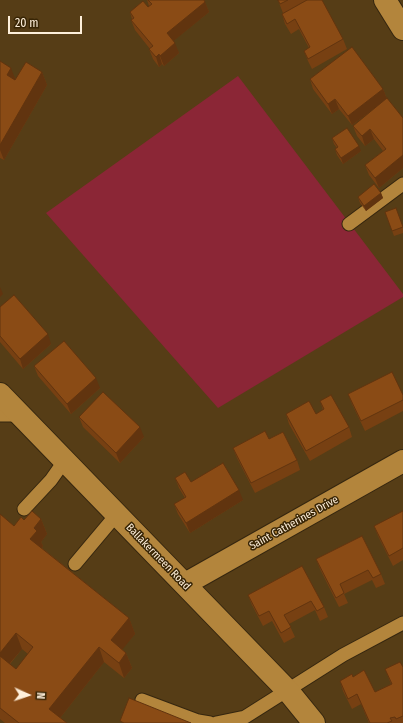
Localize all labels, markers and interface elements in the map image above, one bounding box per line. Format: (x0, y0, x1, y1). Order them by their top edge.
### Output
scale bar (10, 8, 84, 34)
text: 20 m (15, 16, 39, 30)
street label: Saint Catherines Drive (247, 493, 341, 553)
street label: Ballakermeen Road (123, 521, 193, 593)
north arrow (8, 675, 48, 715)
text: N (34, 692, 47, 699)

